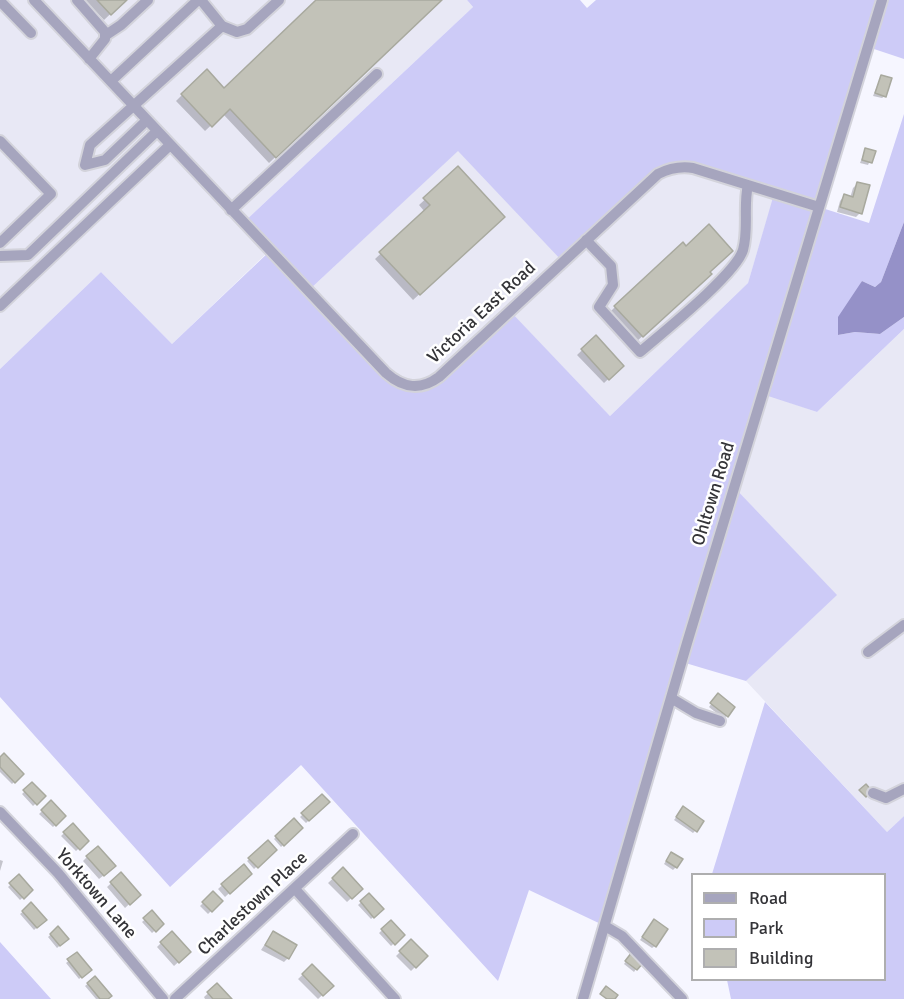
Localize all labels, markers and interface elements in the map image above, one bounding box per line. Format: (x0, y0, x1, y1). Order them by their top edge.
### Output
street label: Victoria East Road (423, 257, 541, 369)
street label: Ohltown Road (688, 440, 740, 548)
street label: Yorktown Lane (51, 845, 141, 943)
street label: Charlestown Place (194, 848, 312, 960)
legend (691, 873, 886, 981)
text: Road (749, 887, 788, 909)
text: Park (749, 917, 784, 939)
text: Building (749, 947, 813, 969)

